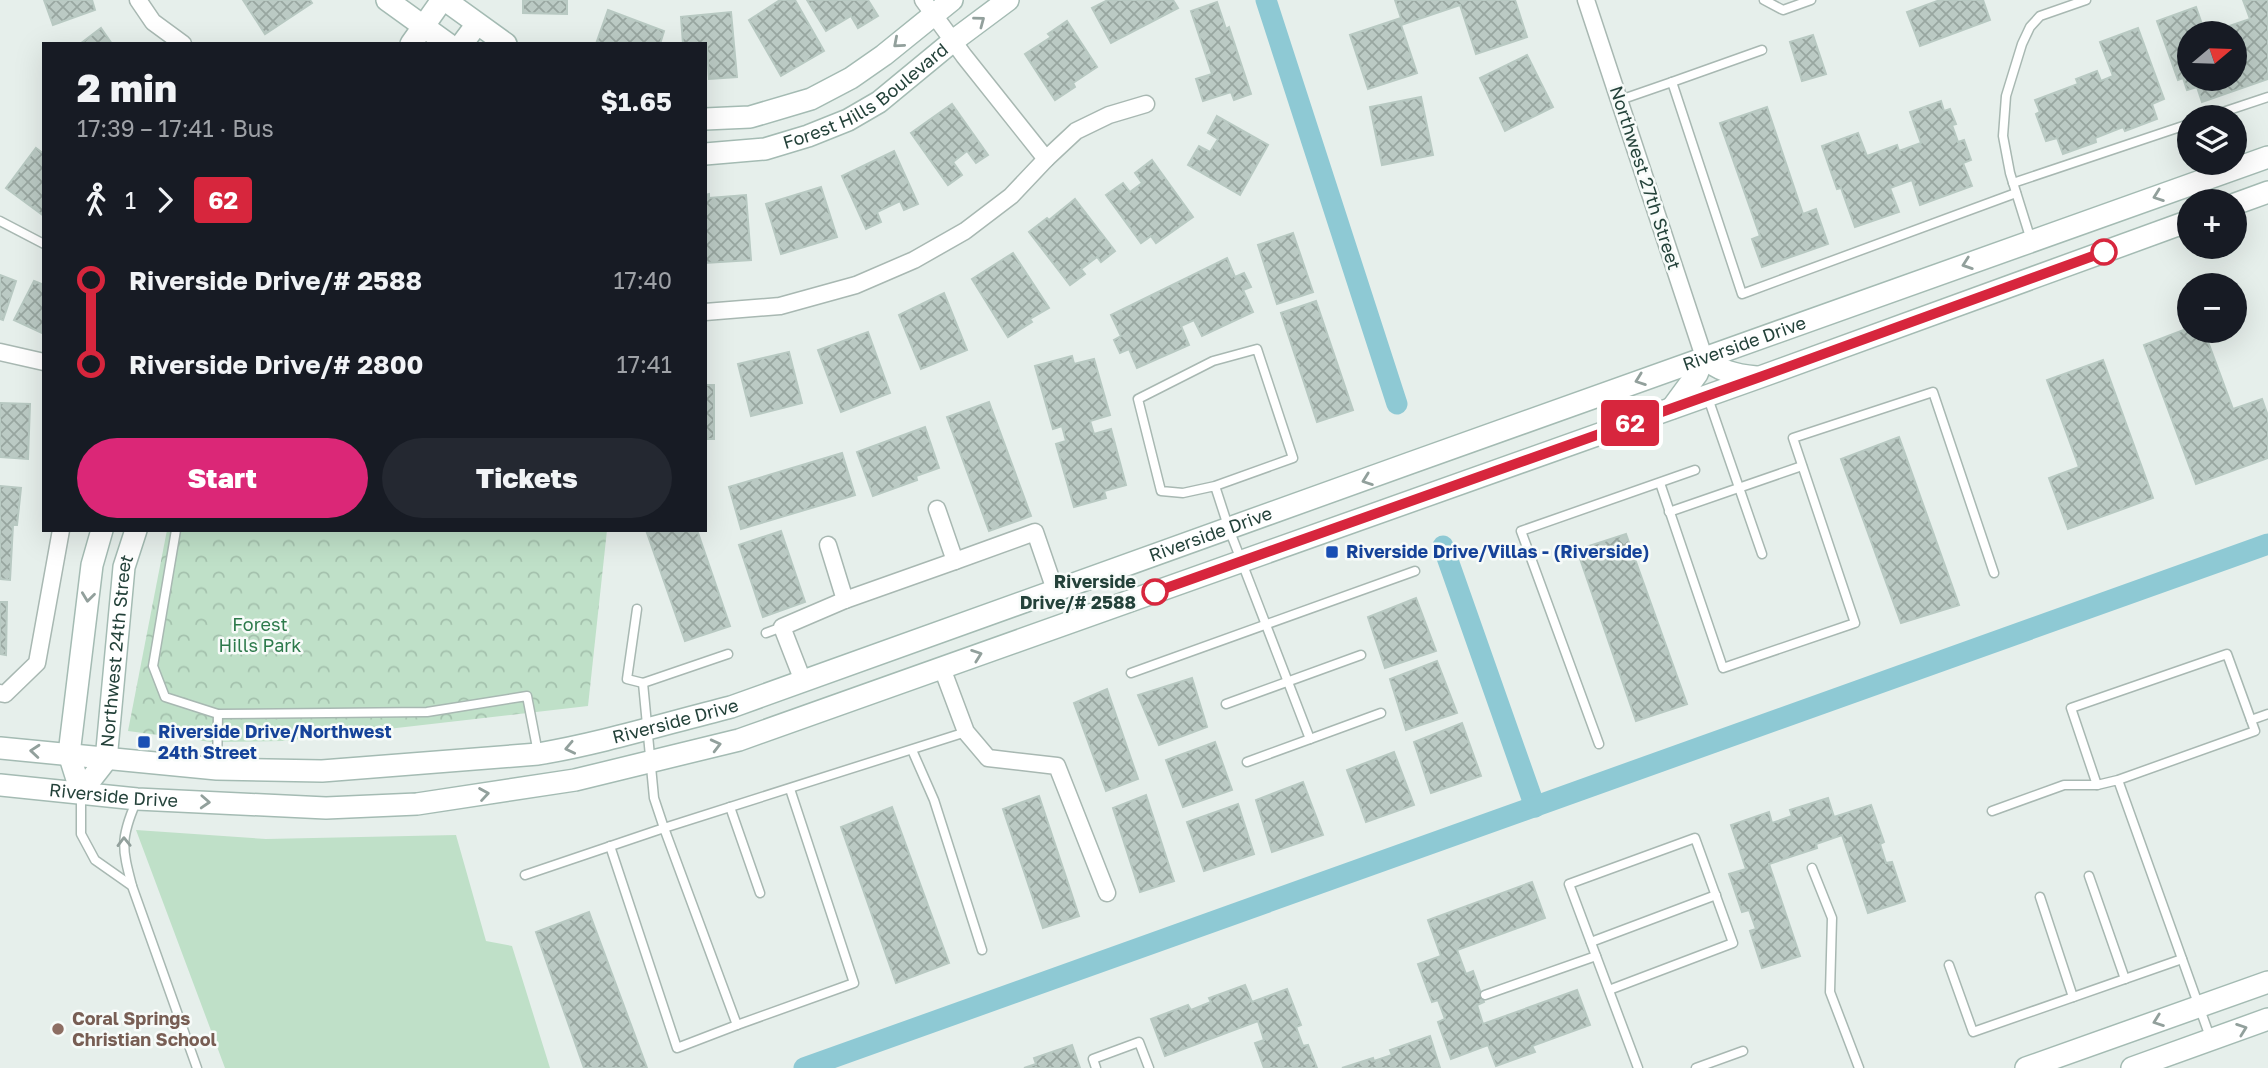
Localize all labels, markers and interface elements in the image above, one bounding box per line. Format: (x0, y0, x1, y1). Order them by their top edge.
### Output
one-way arrow (972, 17, 985, 29)
north arrow (2177, 21, 2247, 91)
map controls (2177, 21, 2247, 343)
one-way arrow (894, 35, 907, 47)
street label: Forest Hills Boulevard (780, 38, 952, 153)
text: 2 min (77, 65, 177, 110)
street label: Northwest 27th Street (1606, 83, 1686, 272)
text: $1.65 (600, 86, 672, 117)
button: layers (2177, 105, 2247, 175)
text: 17:39 – 17:41 · Bus (77, 114, 274, 142)
icon: walk (77, 181, 115, 219)
icon: forward (146, 181, 184, 219)
text: 62 (208, 185, 238, 214)
text: 1 (125, 186, 136, 214)
one-way arrow (2152, 188, 2164, 202)
button: + (2177, 189, 2247, 259)
unlabelled marker (2091, 239, 2117, 265)
one-way arrow (1962, 256, 1974, 270)
text: Riverside Drive/# 2588 (129, 265, 422, 296)
text: 17:40 (613, 266, 672, 294)
button: − (2177, 273, 2247, 343)
street label: Riverside Drive (1679, 311, 1809, 375)
text: Riverside Drive/# 2800 (129, 349, 424, 380)
text: 17:41 (617, 350, 672, 378)
one-way arrow (1635, 372, 1647, 386)
line badge: 62 (1598, 400, 1662, 446)
text: 62 (1615, 408, 1645, 437)
button: Start (77, 438, 368, 518)
button: Tickets (382, 438, 672, 518)
one-way arrow (1362, 471, 1374, 485)
street label: Riverside Drive (1146, 501, 1275, 566)
place label: Riverside Drive/Villas - (Riverside) (1346, 540, 1649, 562)
marker: Riverside Drive/Villas - (Riverside) (1324, 544, 1340, 560)
street label: Northwest 24th Street (95, 552, 137, 748)
place label: Riverside Drive/# 2588 (1020, 570, 1136, 613)
marker: Riverside Drive/# 2588 (1142, 579, 1168, 605)
one-way arrow (81, 592, 96, 603)
park label: Forest Hills Park (218, 613, 302, 656)
one-way arrow (970, 649, 983, 663)
street label: Riverside Drive (610, 693, 741, 748)
place label: Riverside Drive/Northwest 24th Street (158, 720, 392, 763)
marker: Riverside Drive/Northwest 24th Street (136, 734, 152, 750)
one-way arrow (710, 739, 722, 753)
one-way arrow (564, 740, 576, 755)
one-way arrow (29, 744, 40, 759)
street label: Riverside Drive (48, 778, 178, 811)
one-way arrow (478, 787, 490, 802)
one-way arrow (200, 794, 211, 809)
one-way arrow (117, 836, 132, 847)
place label: Coral Springs Christian School (72, 1007, 217, 1050)
one-way arrow (2152, 1013, 2164, 1027)
marker: Coral Springs Christian School (50, 1021, 66, 1037)
one-way arrow (2236, 1023, 2248, 1037)

